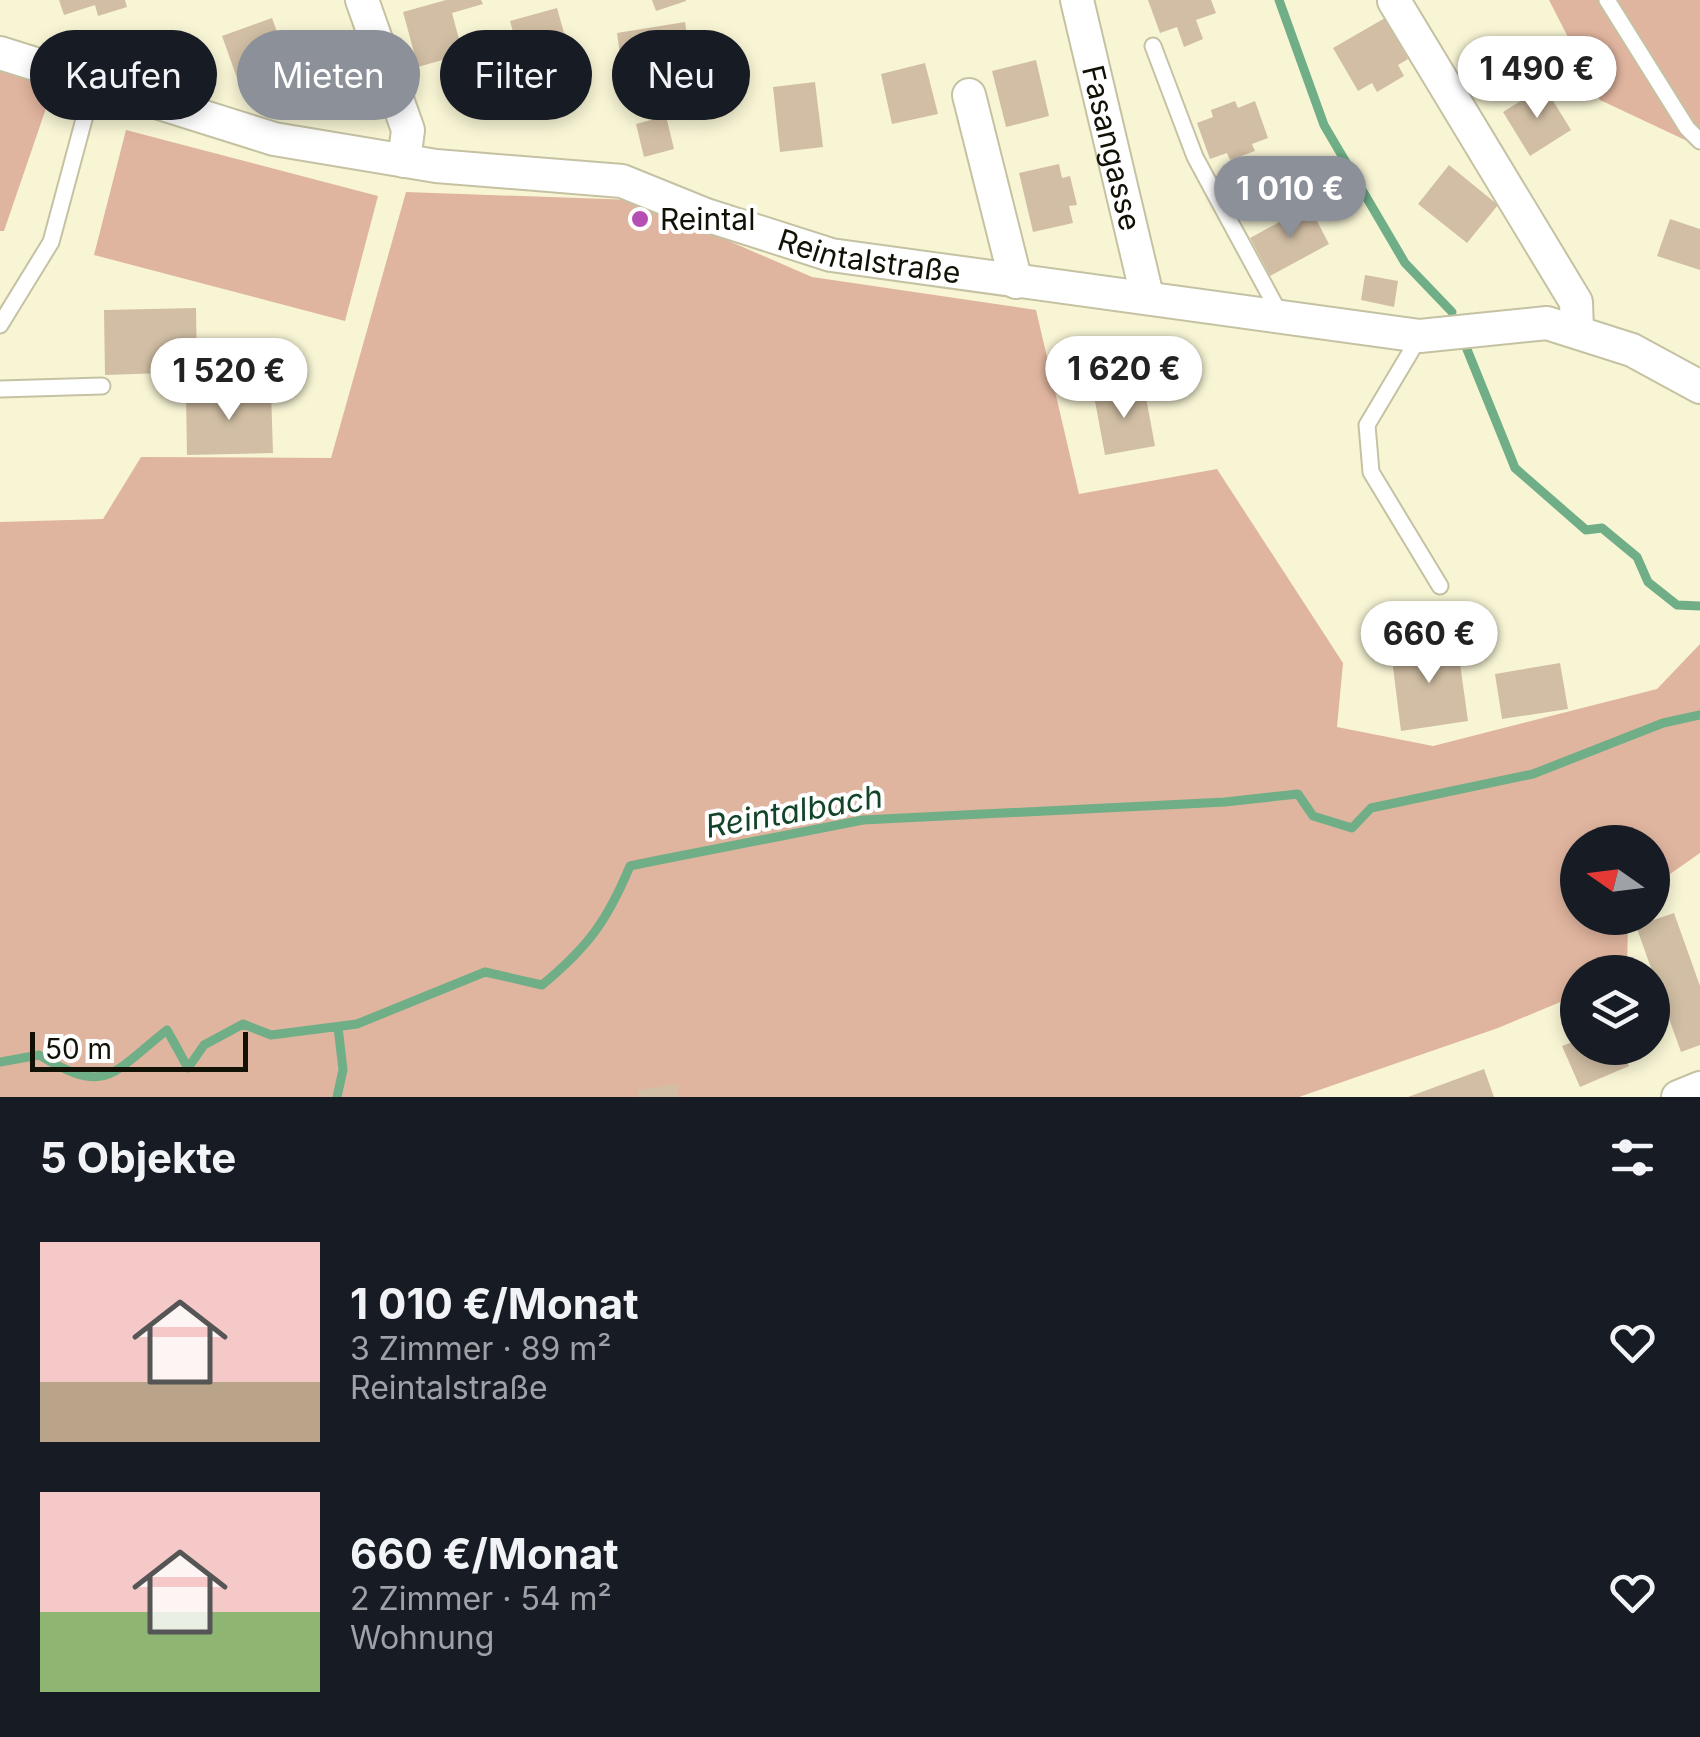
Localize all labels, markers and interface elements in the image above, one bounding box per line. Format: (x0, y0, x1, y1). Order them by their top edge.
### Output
chip: Kaufen (30, 30, 217, 120)
chip: Mieten (237, 30, 420, 120)
chip: Filter (440, 30, 592, 120)
chip: Neu (612, 30, 750, 120)
pin: 1 490 € (1445, 36, 1629, 121)
text: 1 490 € (1480, 49, 1594, 88)
street label: Fasangasse (1075, 62, 1149, 234)
pin: 1 010 € (1198, 156, 1382, 241)
text: 1 010 € (1236, 169, 1344, 208)
place label: Reintal (660, 201, 755, 237)
marker: Reintal (629, 208, 651, 230)
street label: Reintalstraße (774, 221, 963, 291)
pin: 1 620 € (1032, 336, 1216, 421)
pin: 1 520 € (137, 338, 321, 423)
text: 1 620 € (1067, 349, 1181, 388)
text: 1 520 € (172, 351, 286, 390)
pin: 660 € (1359, 601, 1499, 686)
text: 660 € (1383, 614, 1475, 653)
water label: Reintalbach (702, 776, 886, 846)
north arrow (1560, 825, 1670, 935)
map controls (1560, 825, 1670, 1065)
button: layers (1560, 955, 1670, 1065)
scale bar (30, 1027, 248, 1072)
text: 50 m (45, 1032, 112, 1066)
icon: filters (1605, 1130, 1660, 1185)
text: 5 Objekte (40, 1132, 236, 1183)
text: 1 010 €/Monat (350, 1278, 639, 1329)
icon: home (120, 1282, 240, 1402)
icon: heart (1605, 1315, 1660, 1370)
text: 3 Zimmer · 89 m² (350, 1329, 611, 1368)
text: Reintalstraße (350, 1368, 548, 1407)
text: 660 €/Monat (350, 1528, 619, 1579)
icon: home (120, 1532, 240, 1652)
icon: heart (1605, 1565, 1660, 1620)
text: 2 Zimmer · 54 m² (350, 1579, 612, 1618)
text: Wohnung (350, 1618, 494, 1657)

